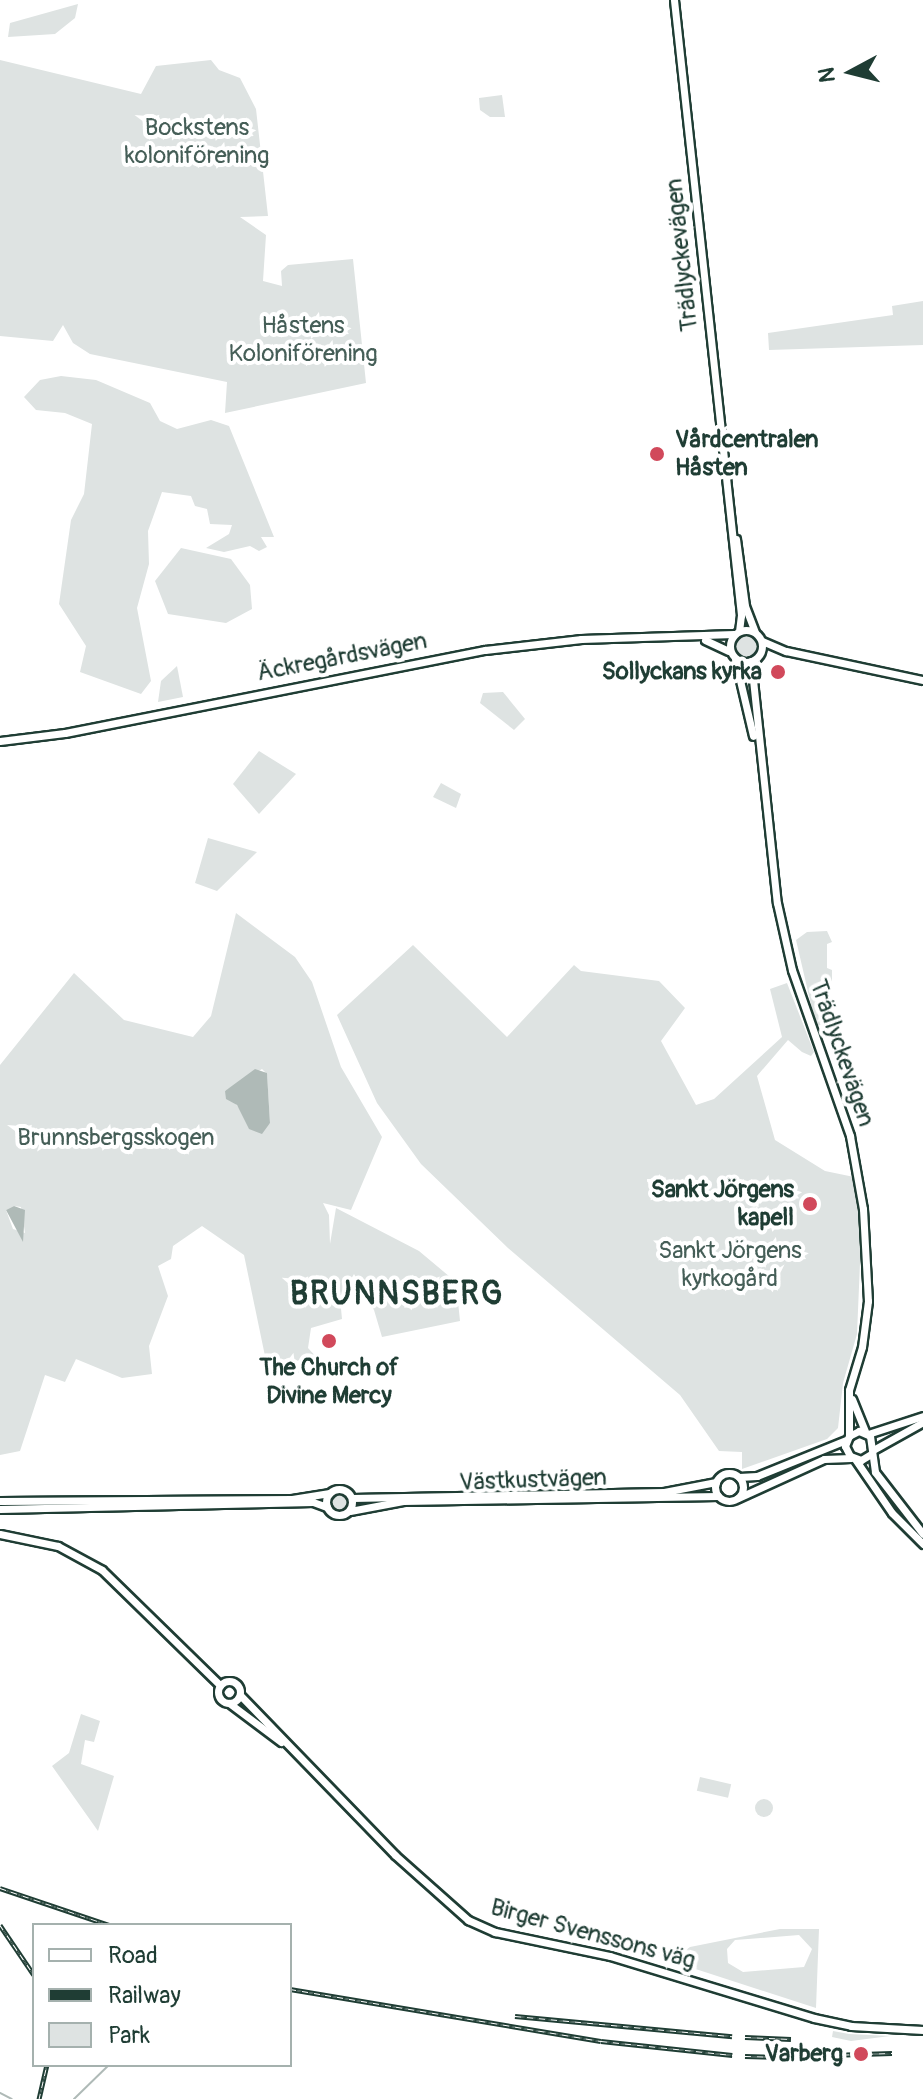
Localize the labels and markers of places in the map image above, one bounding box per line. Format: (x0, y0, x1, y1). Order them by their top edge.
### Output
place label: Vårdcentralen Håsten (675, 426, 819, 482)
marker: Vårdcentralen Håsten (646, 443, 668, 465)
place label: Sollyckans kyrka (602, 658, 762, 686)
marker: Sollyckans kyrka (769, 663, 787, 681)
place label: Sankt Jörgens kapell (651, 1176, 794, 1232)
marker: Sankt Jörgens kapell (801, 1195, 819, 1213)
marker: The Church of Divine Mercy (320, 1332, 338, 1350)
place label: The Church of Divine Mercy (259, 1354, 399, 1410)
place label: Varberg (765, 2040, 843, 2068)
marker: Varberg (850, 2043, 872, 2065)

